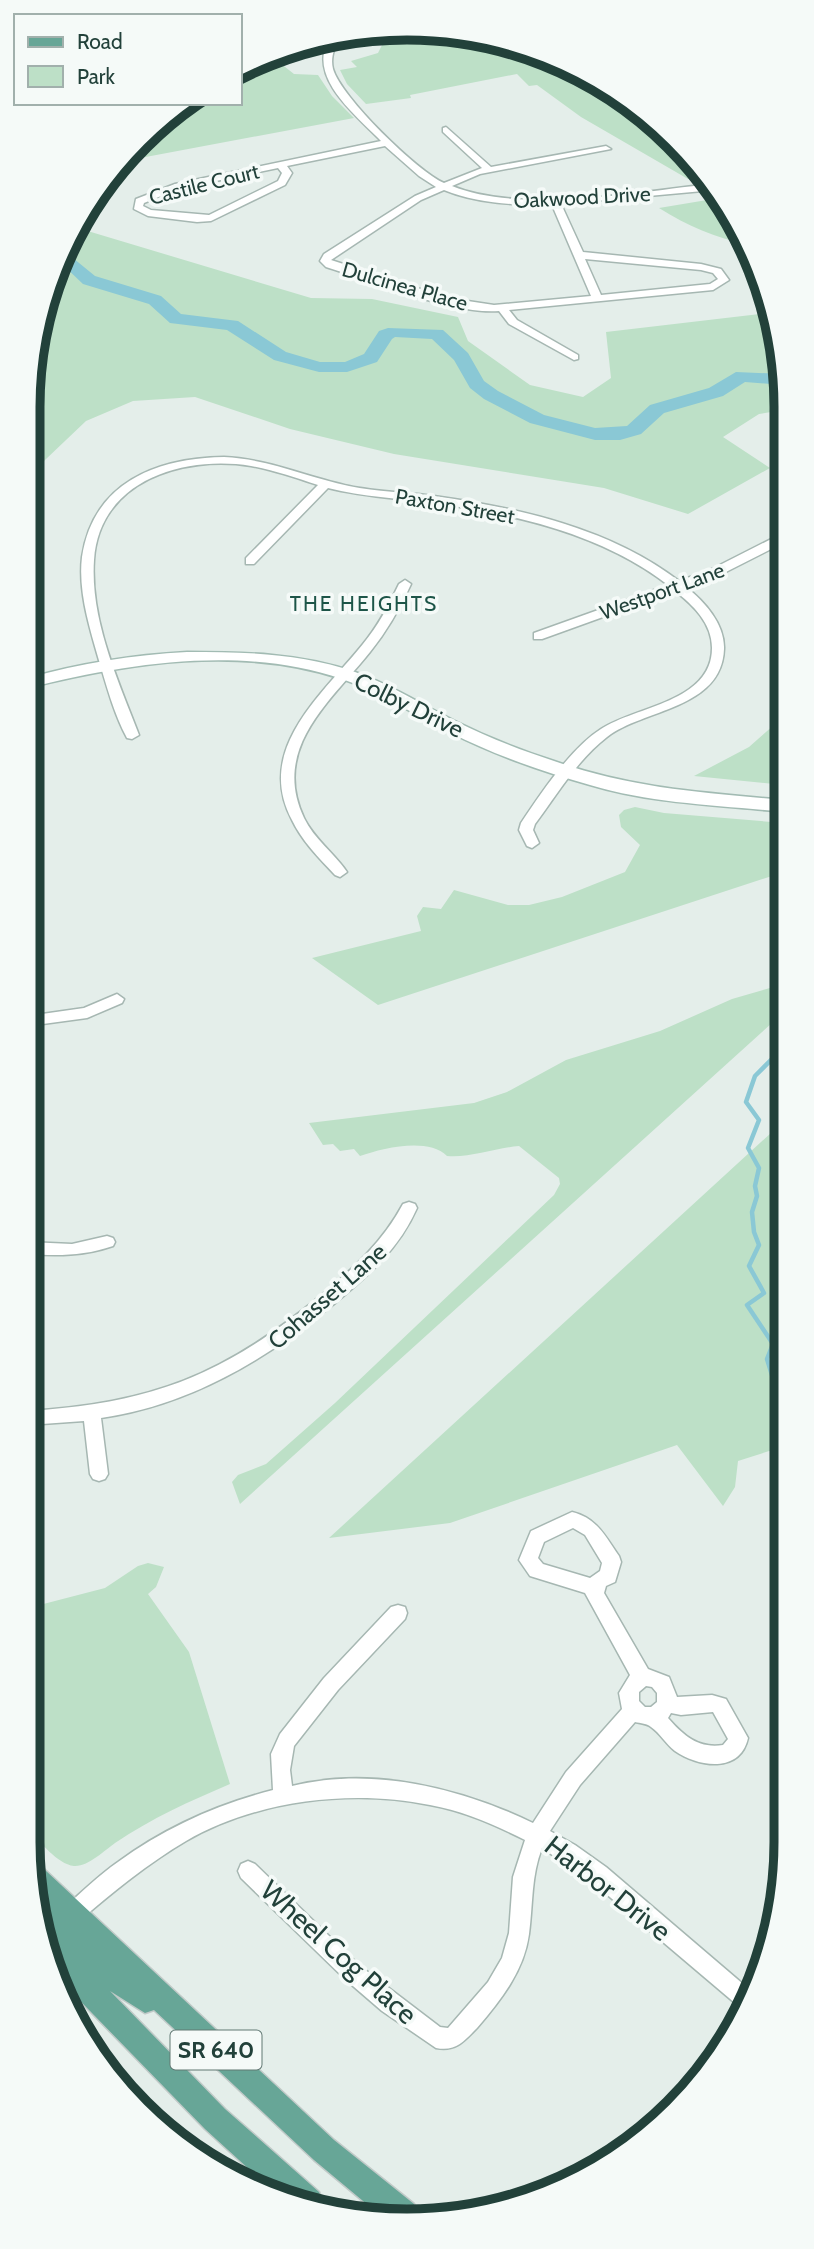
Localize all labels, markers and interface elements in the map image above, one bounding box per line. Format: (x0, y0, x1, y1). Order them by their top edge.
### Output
legend (14, 14, 242, 105)
text: Road (77, 29, 123, 54)
text: Park (77, 64, 115, 89)
street label: Castile Court (146, 158, 262, 210)
street label: Oakwood Drive (513, 181, 651, 213)
street label: Dulcinea Place (339, 256, 471, 316)
street label: Paxton Street (393, 483, 517, 529)
street label: Westport Lane (596, 557, 728, 625)
district label: THE HEIGHTS (290, 591, 438, 616)
street label: Colby Drive (350, 666, 468, 744)
street label: Cohasset Lane (262, 1237, 392, 1355)
street label: Harbor Drive (538, 1828, 678, 1948)
street label: Wheel Cog Place (254, 1873, 424, 2031)
road number: SR 640 (170, 2030, 262, 2070)

